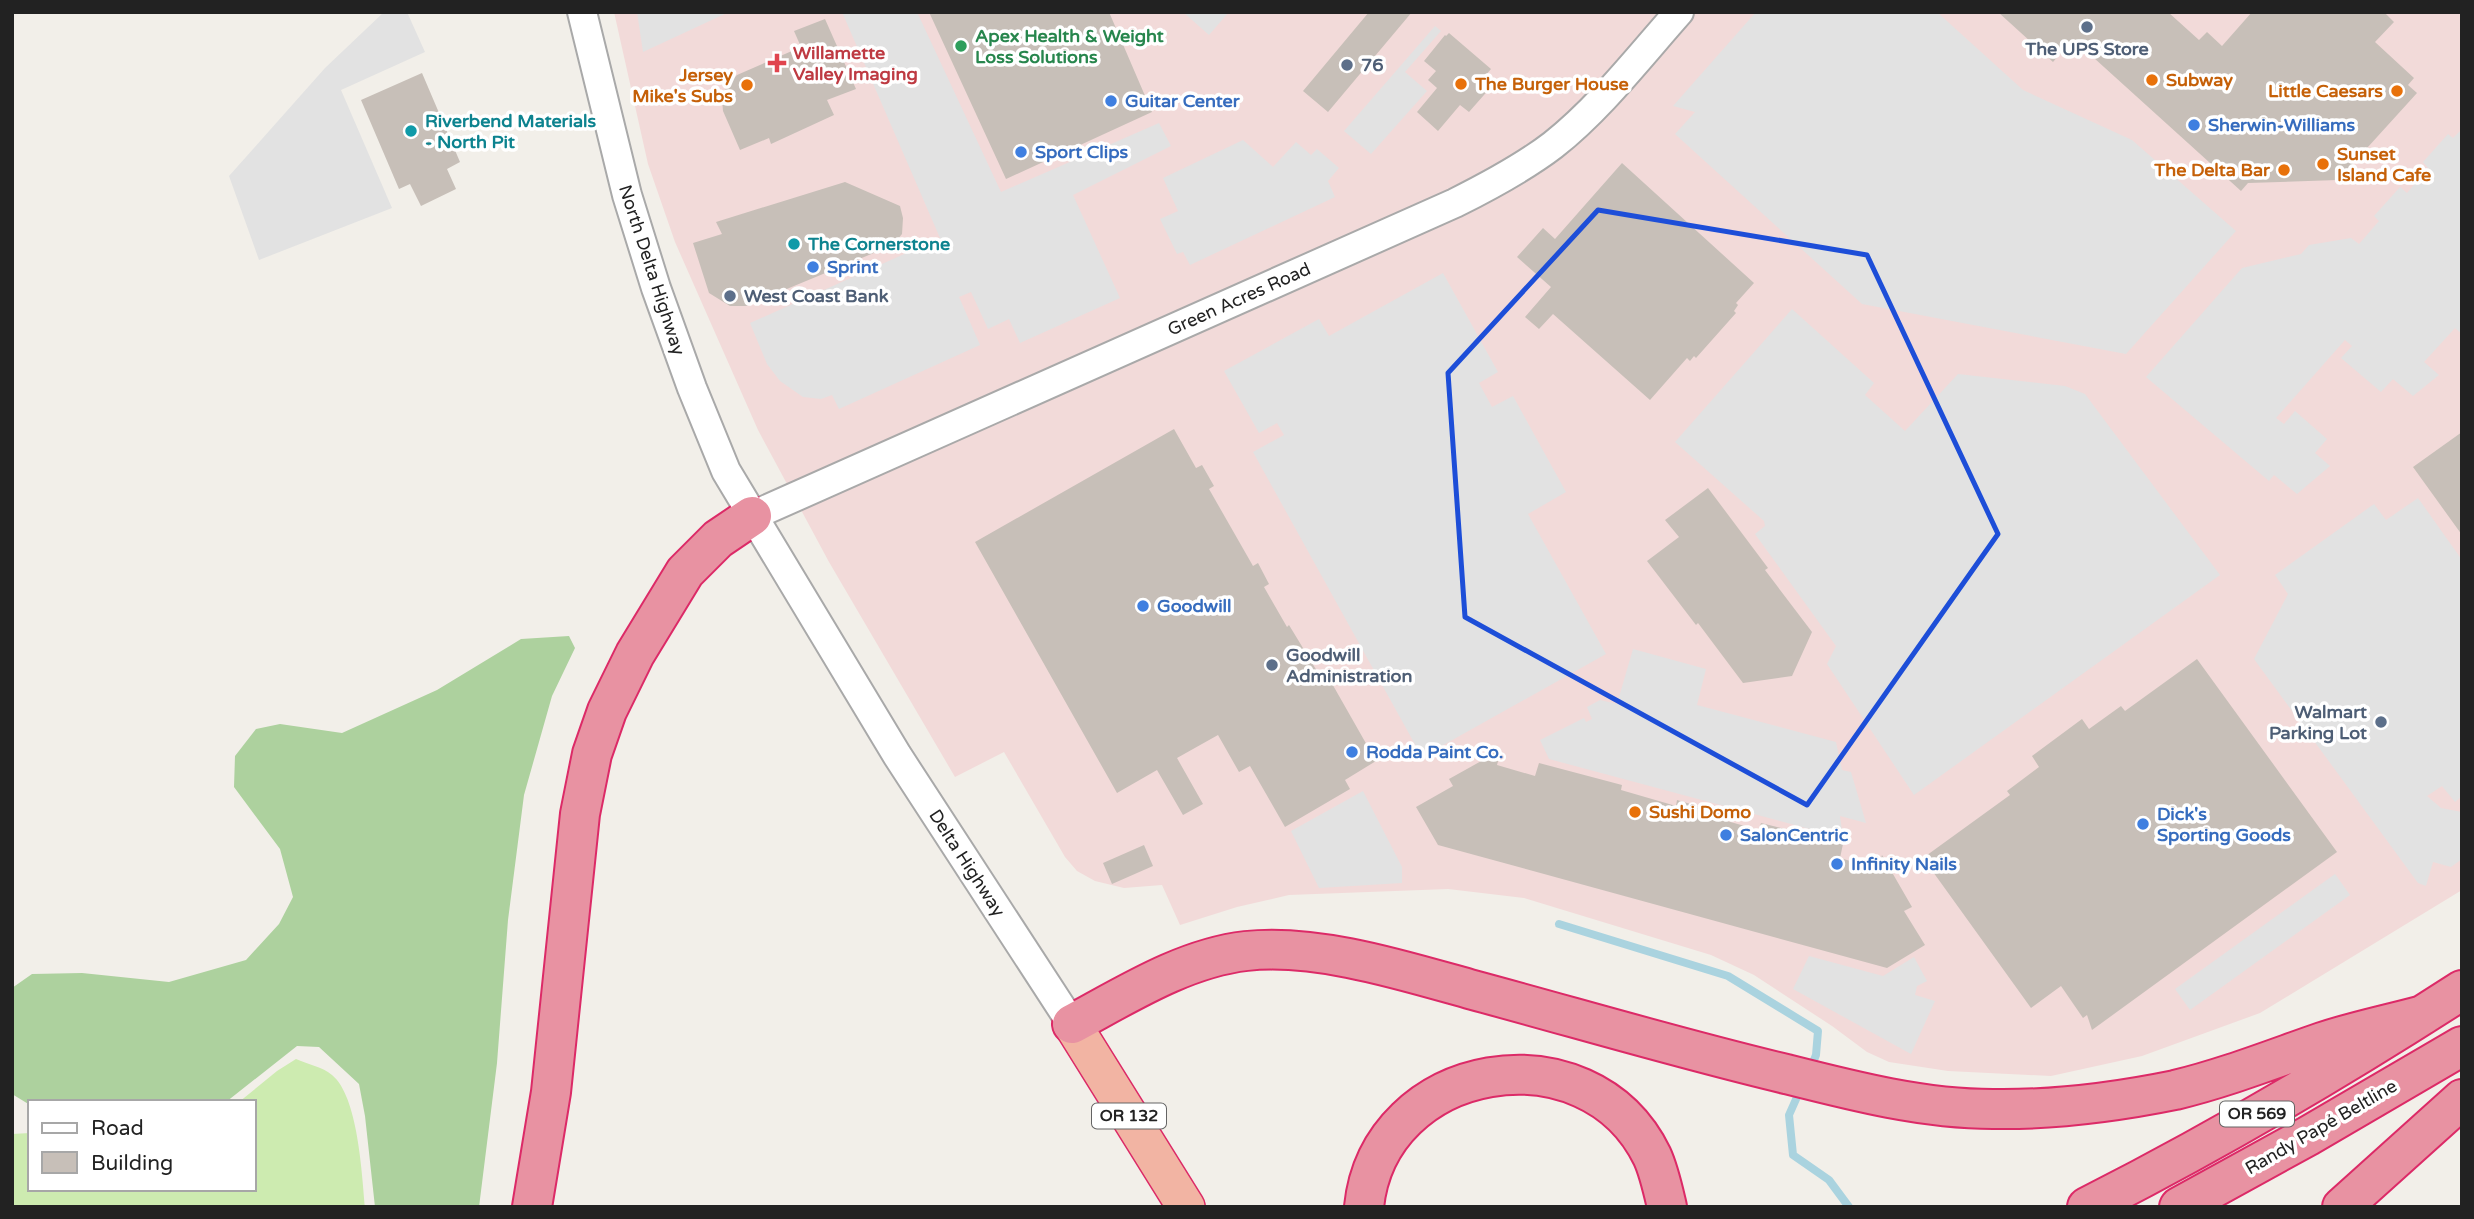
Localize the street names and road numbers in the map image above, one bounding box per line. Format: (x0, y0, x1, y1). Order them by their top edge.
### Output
street label: North Delta Highway (614, 182, 690, 358)
street label: Green Acres Road (1164, 258, 1314, 340)
street label: Delta Highway (924, 805, 1010, 921)
street label: Randy Papé Beltline (2241, 1075, 2401, 1179)
road number: OR 569 (2220, 1102, 2294, 1126)
road number: OR 132 (1092, 1104, 1166, 1128)

